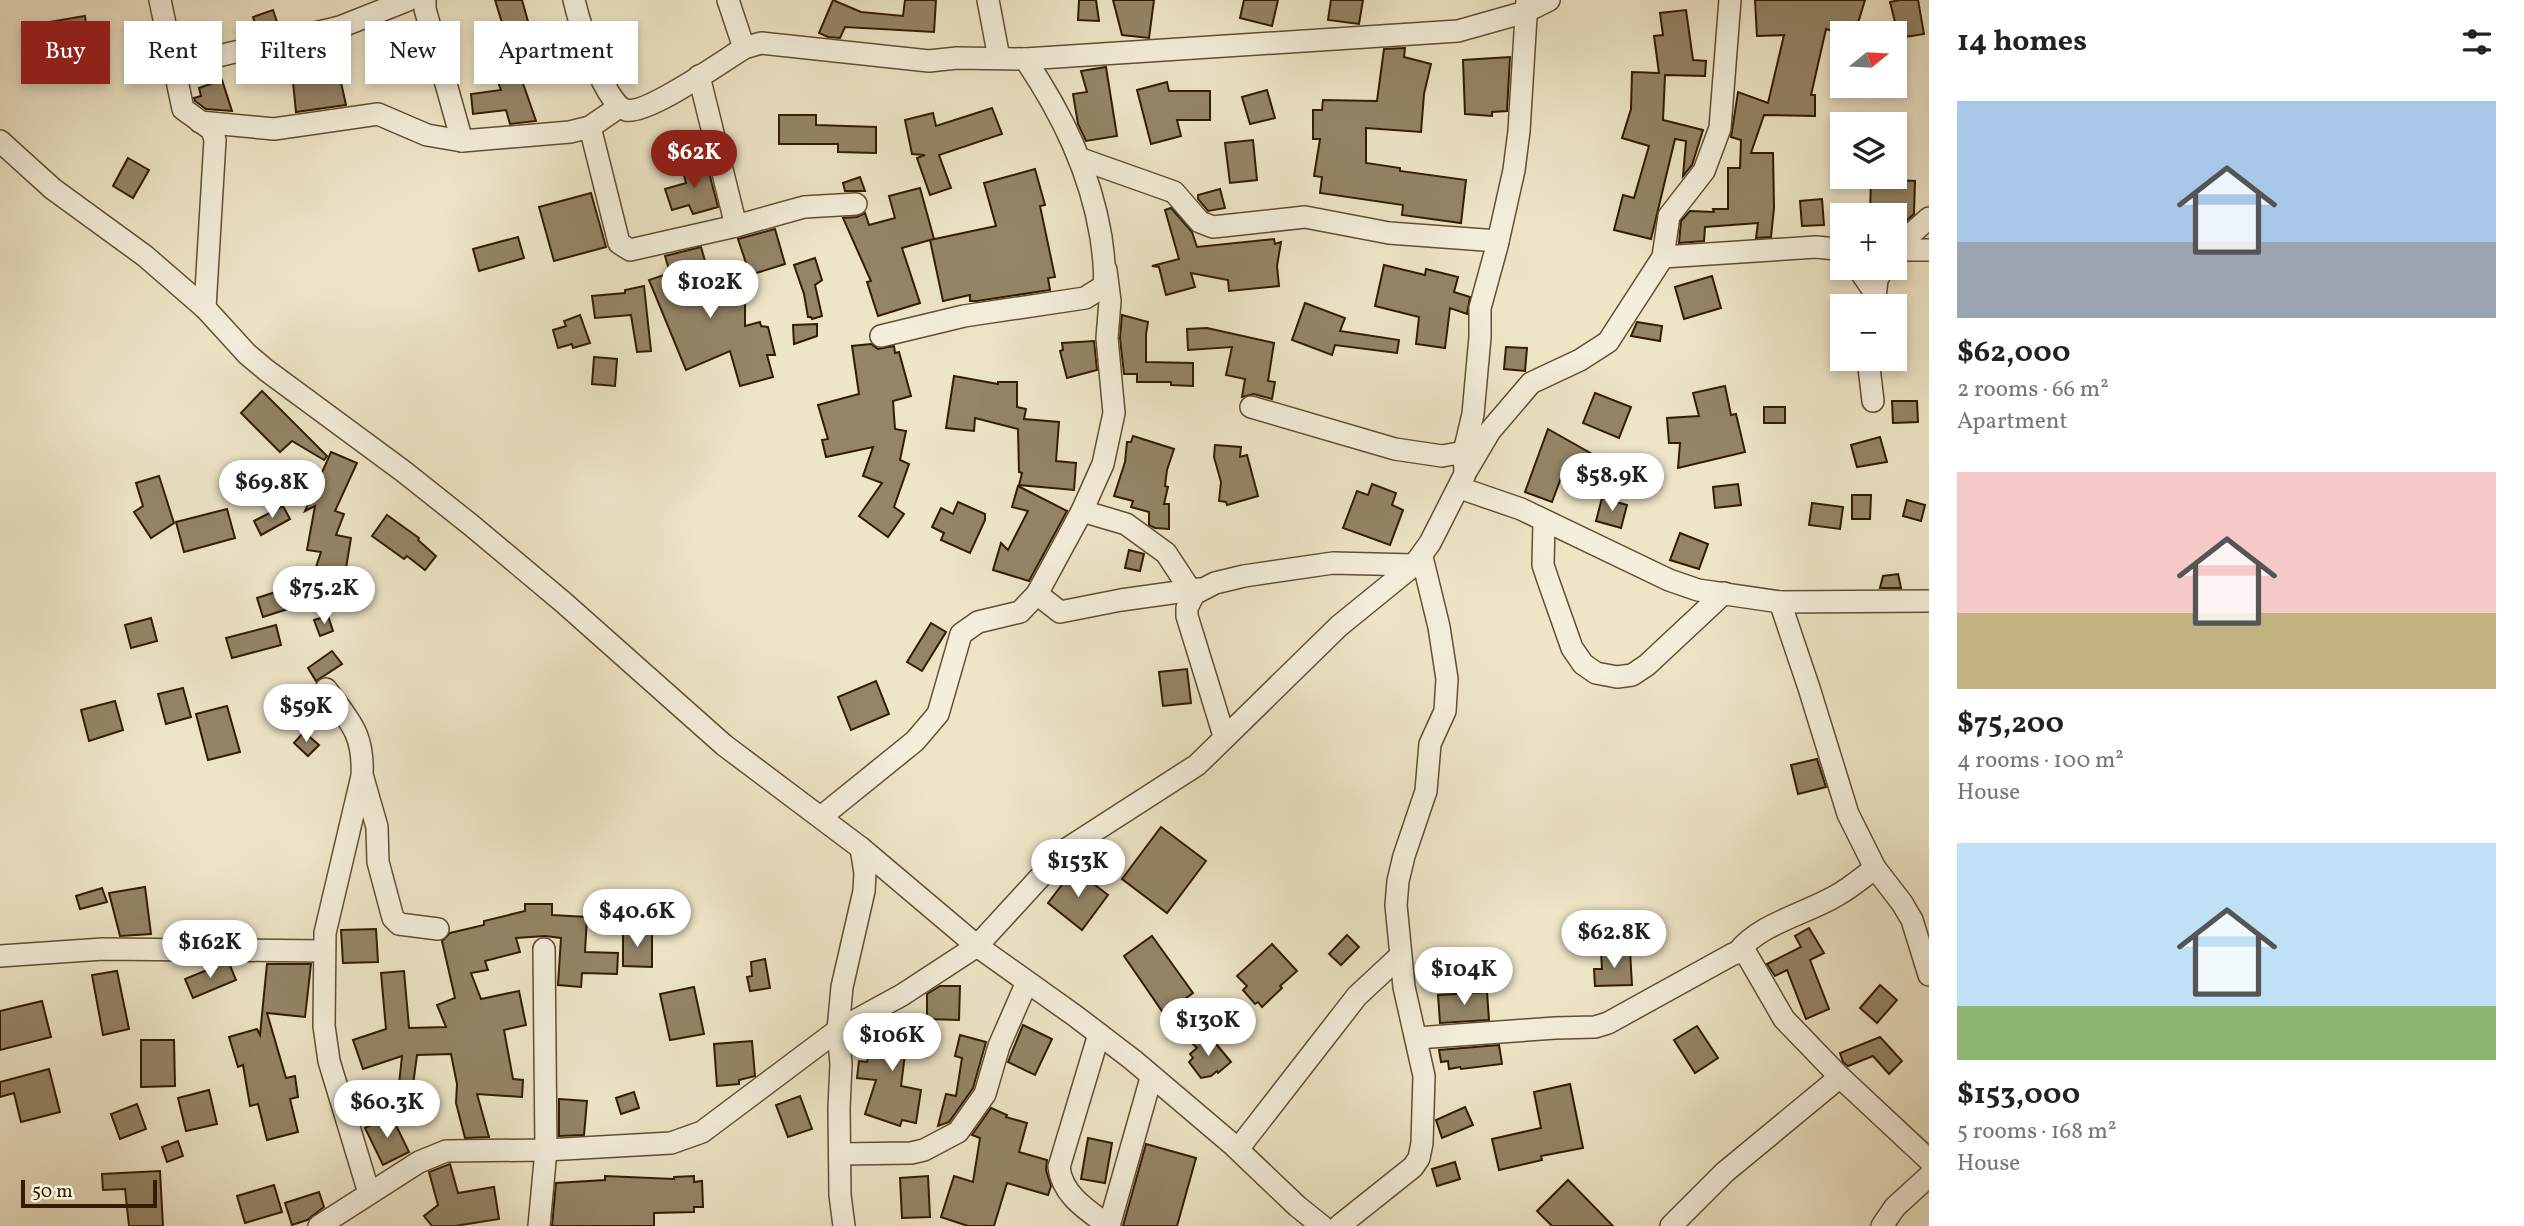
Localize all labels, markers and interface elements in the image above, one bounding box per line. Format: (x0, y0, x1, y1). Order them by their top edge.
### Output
chip: Buy (21, 21, 110, 84)
chip: Rent (124, 21, 222, 84)
chip: Filters (236, 21, 351, 84)
chip: New (365, 21, 460, 84)
chip: Apartment (474, 21, 638, 84)
north arrow (1830, 21, 1908, 98)
map controls (1830, 21, 1907, 371)
text: 14 homes (1957, 21, 2087, 63)
icon: filters (2458, 23, 2496, 61)
button: layers (1830, 112, 1907, 189)
pin: $62K (653, 130, 735, 190)
text: $62K (667, 137, 721, 169)
icon: home (2164, 147, 2290, 273)
button: + (1830, 203, 1907, 280)
pin: $102K (661, 260, 759, 320)
text: $102K (678, 267, 742, 299)
button: − (1830, 294, 1907, 371)
text: $62,000 (1957, 332, 2071, 374)
text: 2 rooms · 66 m² (1957, 374, 2109, 406)
text: Apartment (1957, 406, 2068, 438)
pin: $58.9K (1555, 454, 1669, 513)
text: $58.9K (1576, 460, 1648, 492)
pin: $69.8K (215, 461, 329, 520)
text: $69.8K (235, 467, 309, 499)
icon: home (2164, 518, 2290, 644)
pin: $75.2K (267, 566, 381, 626)
text: $75.2K (289, 573, 359, 605)
pin: $59K (265, 684, 347, 744)
text: $59K (279, 691, 333, 723)
text: $75,200 (1957, 703, 2064, 745)
text: 4 rooms · 100 m² (1957, 745, 2124, 777)
text: House (1957, 777, 2020, 809)
pin: $153K (1029, 839, 1127, 899)
text: $153K (1047, 846, 1109, 878)
icon: home (2164, 889, 2290, 1015)
pin: $40.6K (580, 890, 694, 949)
text: $40.6K (599, 896, 675, 928)
pin: $62.8K (1557, 911, 1671, 970)
text: $62.8K (1577, 917, 1651, 949)
pin: $162K (161, 920, 259, 980)
text: $162K (178, 927, 242, 959)
pin: $104K (1415, 948, 1513, 1007)
text: $104K (1431, 954, 1497, 986)
pin: $130K (1159, 998, 1257, 1058)
text: $130K (1176, 1005, 1240, 1037)
pin: $106K (843, 1014, 941, 1073)
text: $106K (859, 1020, 925, 1052)
text: $153,000 (1957, 1074, 2080, 1116)
pin: $60.3K (330, 1080, 444, 1140)
text: $60.3K (350, 1087, 424, 1119)
text: 5 rooms · 168 m² (1957, 1116, 2116, 1148)
text: House (1957, 1148, 2020, 1180)
scale bar (21, 1177, 158, 1209)
text: 50 m (32, 1179, 73, 1205)

